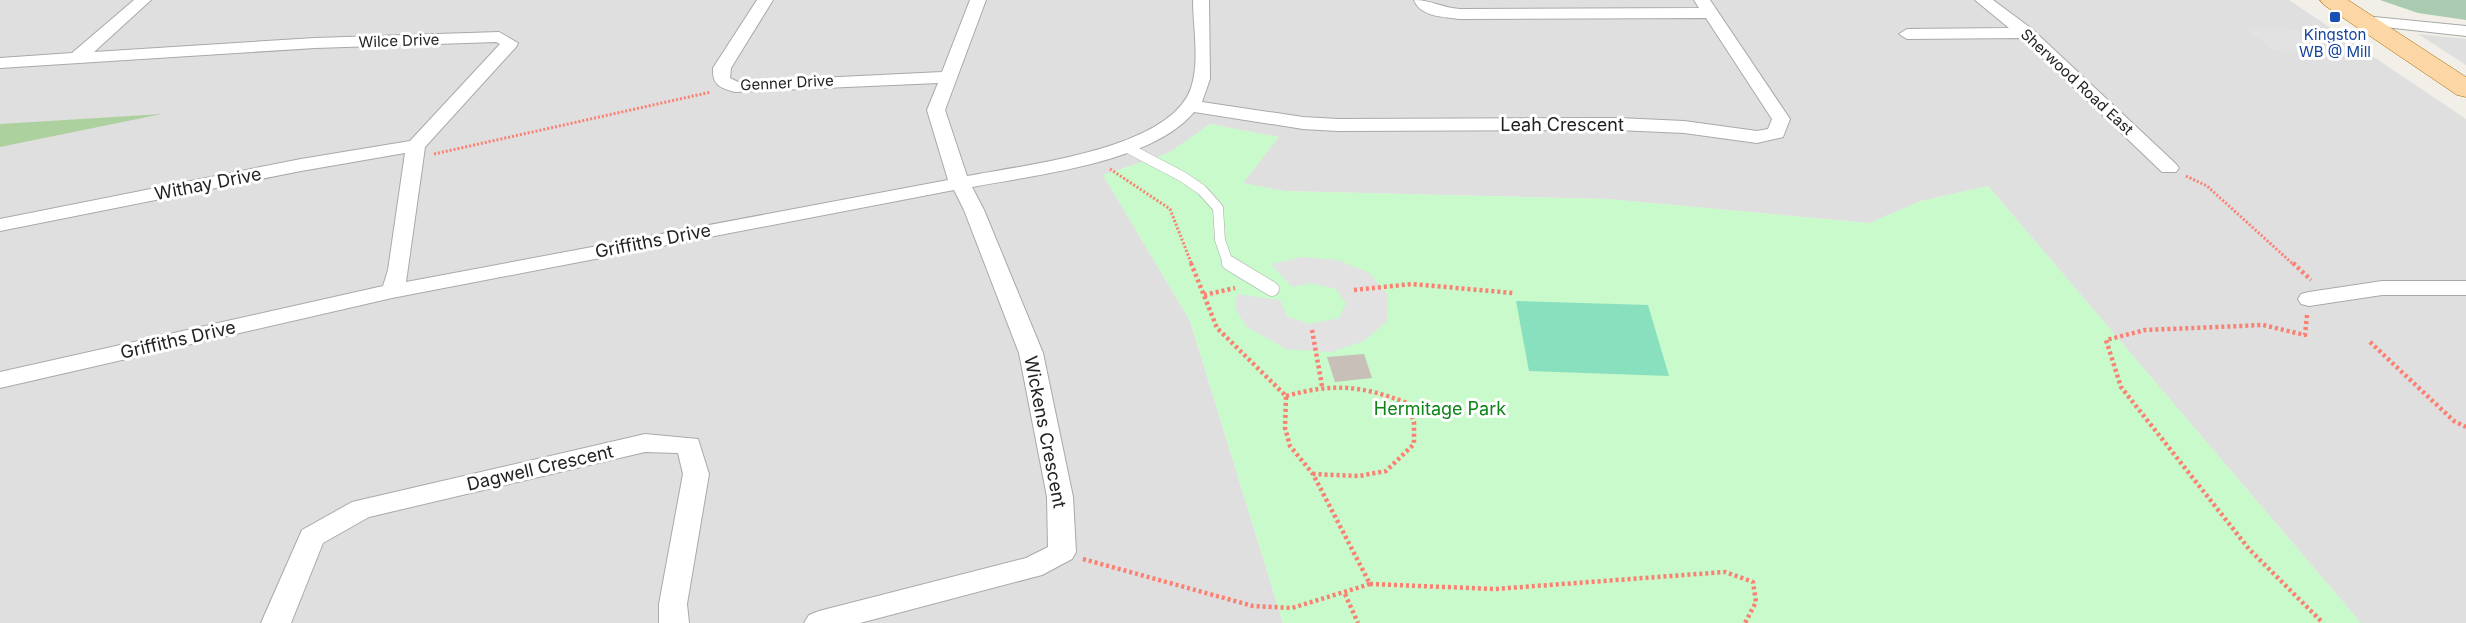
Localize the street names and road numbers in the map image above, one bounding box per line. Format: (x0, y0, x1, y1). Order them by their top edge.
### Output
street label: Sherwood Road East (2017, 25, 2138, 139)
street label: Wilce Drive (358, 30, 440, 51)
street label: Genner Drive (740, 71, 834, 94)
street label: Leah Crescent (1500, 114, 1624, 135)
street label: Withay Drive (153, 163, 263, 204)
street label: Griffiths Drive (593, 219, 713, 262)
street label: Griffiths Drive (118, 316, 238, 363)
street label: Wickens Crescent (1020, 354, 1071, 510)
street label: Dagwell Crescent (465, 440, 615, 495)

